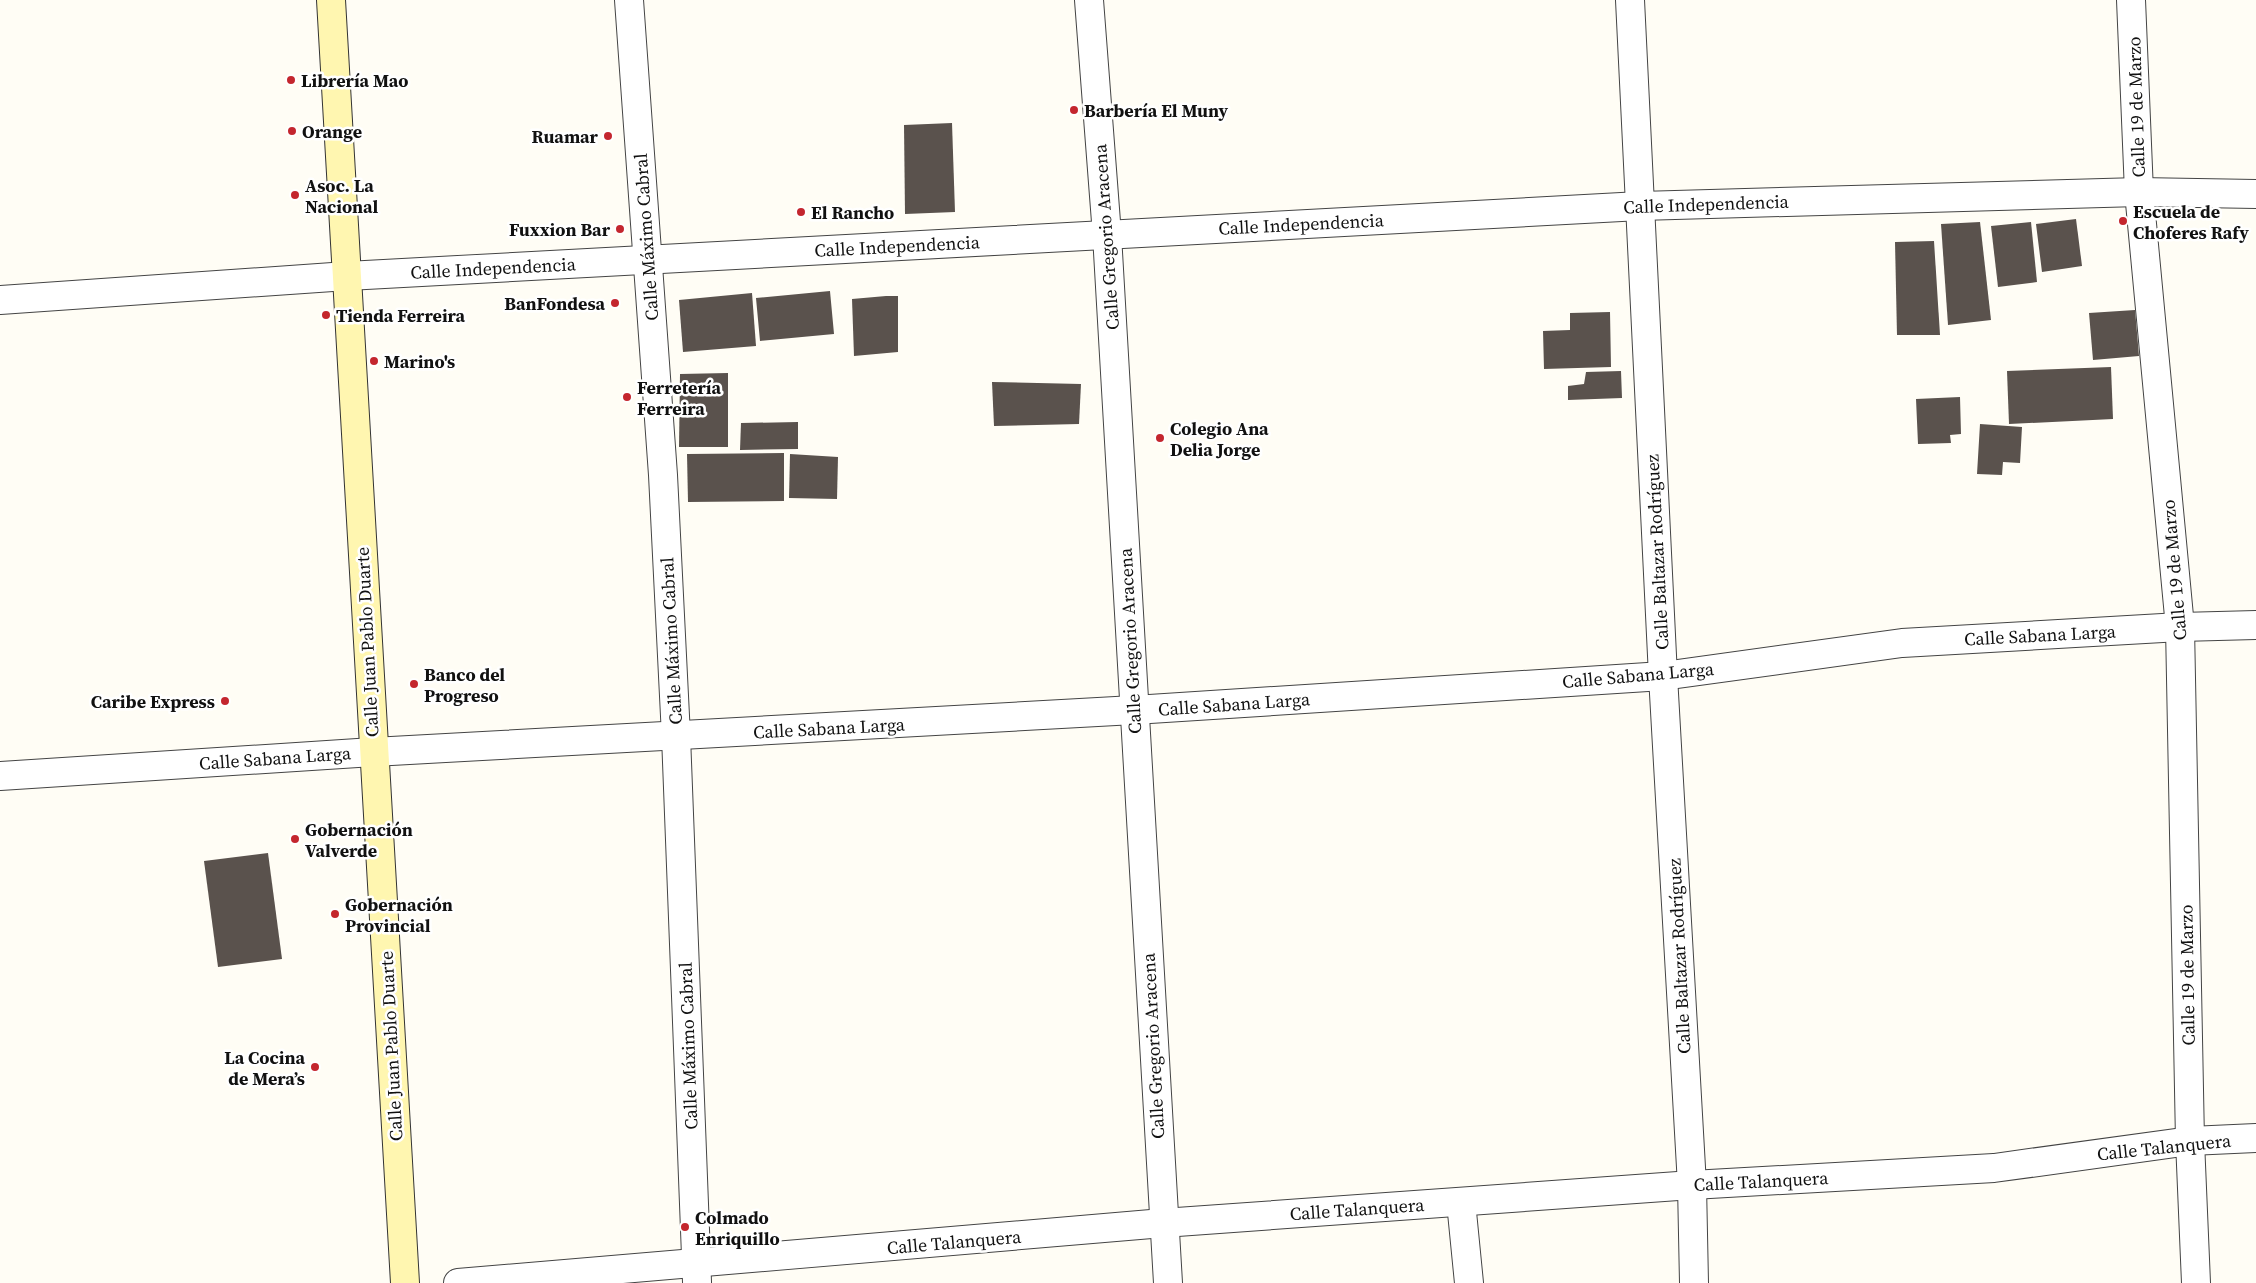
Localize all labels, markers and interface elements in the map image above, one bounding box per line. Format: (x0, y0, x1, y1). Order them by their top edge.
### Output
street label: Calle 19 de Marzo (2121, 36, 2151, 178)
place label: Librería Mao (301, 68, 409, 93)
marker: Librería Mao (285, 74, 297, 86)
place label: Barbería El Muny (1084, 98, 1228, 123)
marker: Barbería El Muny (1068, 104, 1080, 116)
place label: Orange (302, 119, 362, 144)
place label: Ruamar (532, 124, 599, 149)
marker: Orange (286, 125, 298, 137)
marker: Ruamar (602, 130, 614, 142)
street label: Calle Gregorio Aracena (1087, 142, 1125, 331)
street label: Calle Máximo Cabral (628, 153, 664, 321)
place label: Asoc. La Nacional (305, 173, 379, 219)
marker: Asoc. La Nacional (289, 189, 301, 201)
street label: Calle Independencia (1623, 189, 1790, 219)
place label: Escuela de Choferes Rafy (2133, 199, 2249, 245)
place label: El Rancho (811, 200, 894, 225)
marker: El Rancho (795, 206, 807, 218)
street label: Calle Independencia (1218, 207, 1385, 241)
marker: Escuela de Choferes Rafy (2117, 215, 2129, 227)
place label: Fuxxion Bar (509, 217, 611, 242)
marker: Fuxxion Bar (614, 223, 626, 235)
street label: Calle Independencia (814, 229, 981, 263)
street label: Calle Independencia (410, 251, 577, 285)
place label: BanFondesa (504, 291, 605, 316)
marker: BanFondesa (609, 297, 621, 309)
place label: Tienda Ferreira (336, 303, 465, 328)
marker: Tienda Ferreira (320, 309, 332, 321)
place label: Marino's (384, 349, 455, 374)
marker: Marino's (368, 355, 380, 367)
place label: Ferretería Ferreira (637, 375, 721, 421)
marker: Ferretería Ferreira (621, 391, 633, 403)
place label: Colegio Ana Delia Jorge (1170, 416, 1269, 462)
marker: Colegio Ana Delia Jorge (1154, 432, 1166, 444)
street label: Calle Baltazar Rodríguez (1639, 453, 1675, 651)
street label: Calle 19 de Marzo (2155, 499, 2193, 641)
street label: Calle Juan Pablo Duarte (350, 546, 384, 738)
street label: Calle Gregorio Aracena (1113, 547, 1147, 735)
street label: Calle Máximo Cabral (654, 557, 688, 725)
street label: Calle Sabana Larga (1963, 618, 2117, 651)
street label: Calle Sabana Larga (1561, 656, 1716, 694)
place label: Banco del Progreso (424, 662, 505, 708)
marker: Banco del Progreso (408, 678, 420, 690)
street label: Calle Sabana Larga (1157, 686, 1312, 722)
place label: Caribe Express (91, 689, 215, 714)
marker: Caribe Express (219, 695, 231, 707)
street label: Calle Sabana Larga (752, 711, 906, 744)
street label: Calle Sabana Larga (198, 740, 353, 776)
place label: Gobernación Valverde (305, 817, 413, 863)
marker: Gobernación Valverde (289, 833, 301, 845)
street label: Calle Baltazar Rodríguez (1661, 857, 1697, 1055)
place label: Gobernación Provincial (345, 892, 453, 938)
street label: Calle 19 de Marzo (2173, 904, 2201, 1046)
marker: Gobernación Provincial (329, 908, 341, 920)
street label: Calle Juan Pablo Duarte (374, 950, 408, 1142)
street label: Calle Gregorio Aracena (1136, 952, 1170, 1140)
street label: Calle Máximo Cabral (673, 962, 703, 1130)
place label: La Cocina de Mera’s (224, 1045, 305, 1091)
marker: La Cocina de Mera’s (309, 1061, 321, 1073)
street label: Calle Talanquera (2096, 1127, 2233, 1166)
street label: Calle Talanquera (1693, 1165, 1830, 1197)
street label: Calle Talanquera (1289, 1192, 1426, 1226)
place label: Colmado Enriquillo (695, 1205, 780, 1251)
marker: Colmado Enriquillo (679, 1221, 691, 1233)
street label: Calle Talanquera (886, 1224, 1023, 1260)

